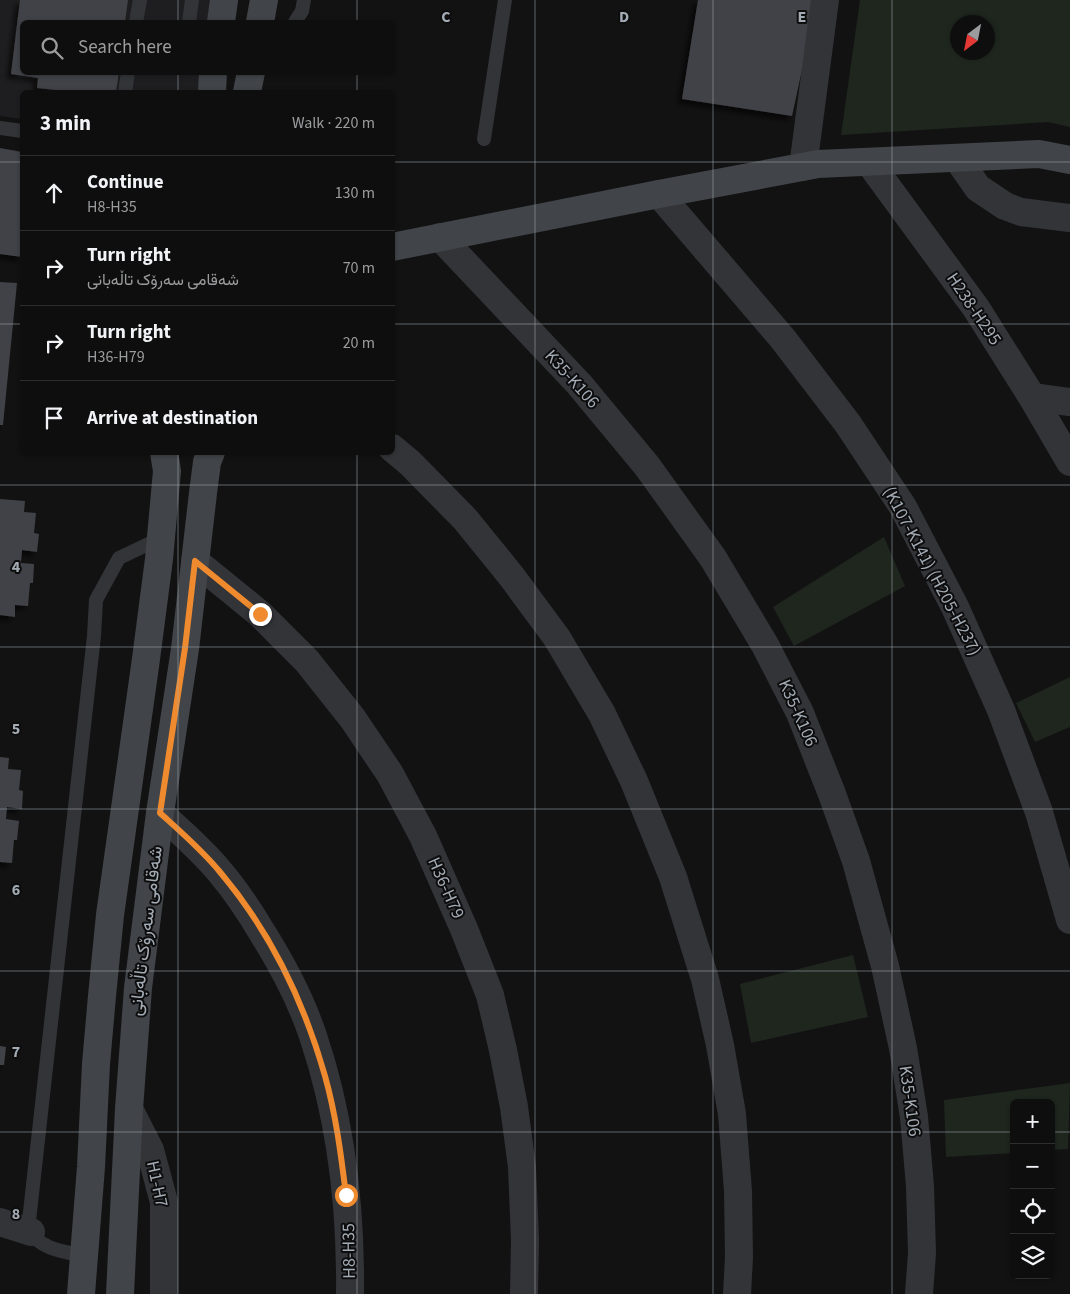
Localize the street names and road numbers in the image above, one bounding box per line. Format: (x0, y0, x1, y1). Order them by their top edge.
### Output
street label: H238-H295 (941, 268, 1008, 350)
street label: K35-K106 (539, 344, 605, 414)
street label: (K107-K141) (H205-H237) (877, 482, 987, 660)
street label: K35-K106 (772, 675, 824, 751)
street label: شەقامی سەرۆک تاڵەبانی (123, 845, 169, 1017)
street label: H36-H79 (421, 853, 471, 923)
street label: K35-K106 (893, 1064, 927, 1138)
street label: H1-H7 (140, 1158, 174, 1210)
street label: H8-H35 (336, 1223, 362, 1279)

